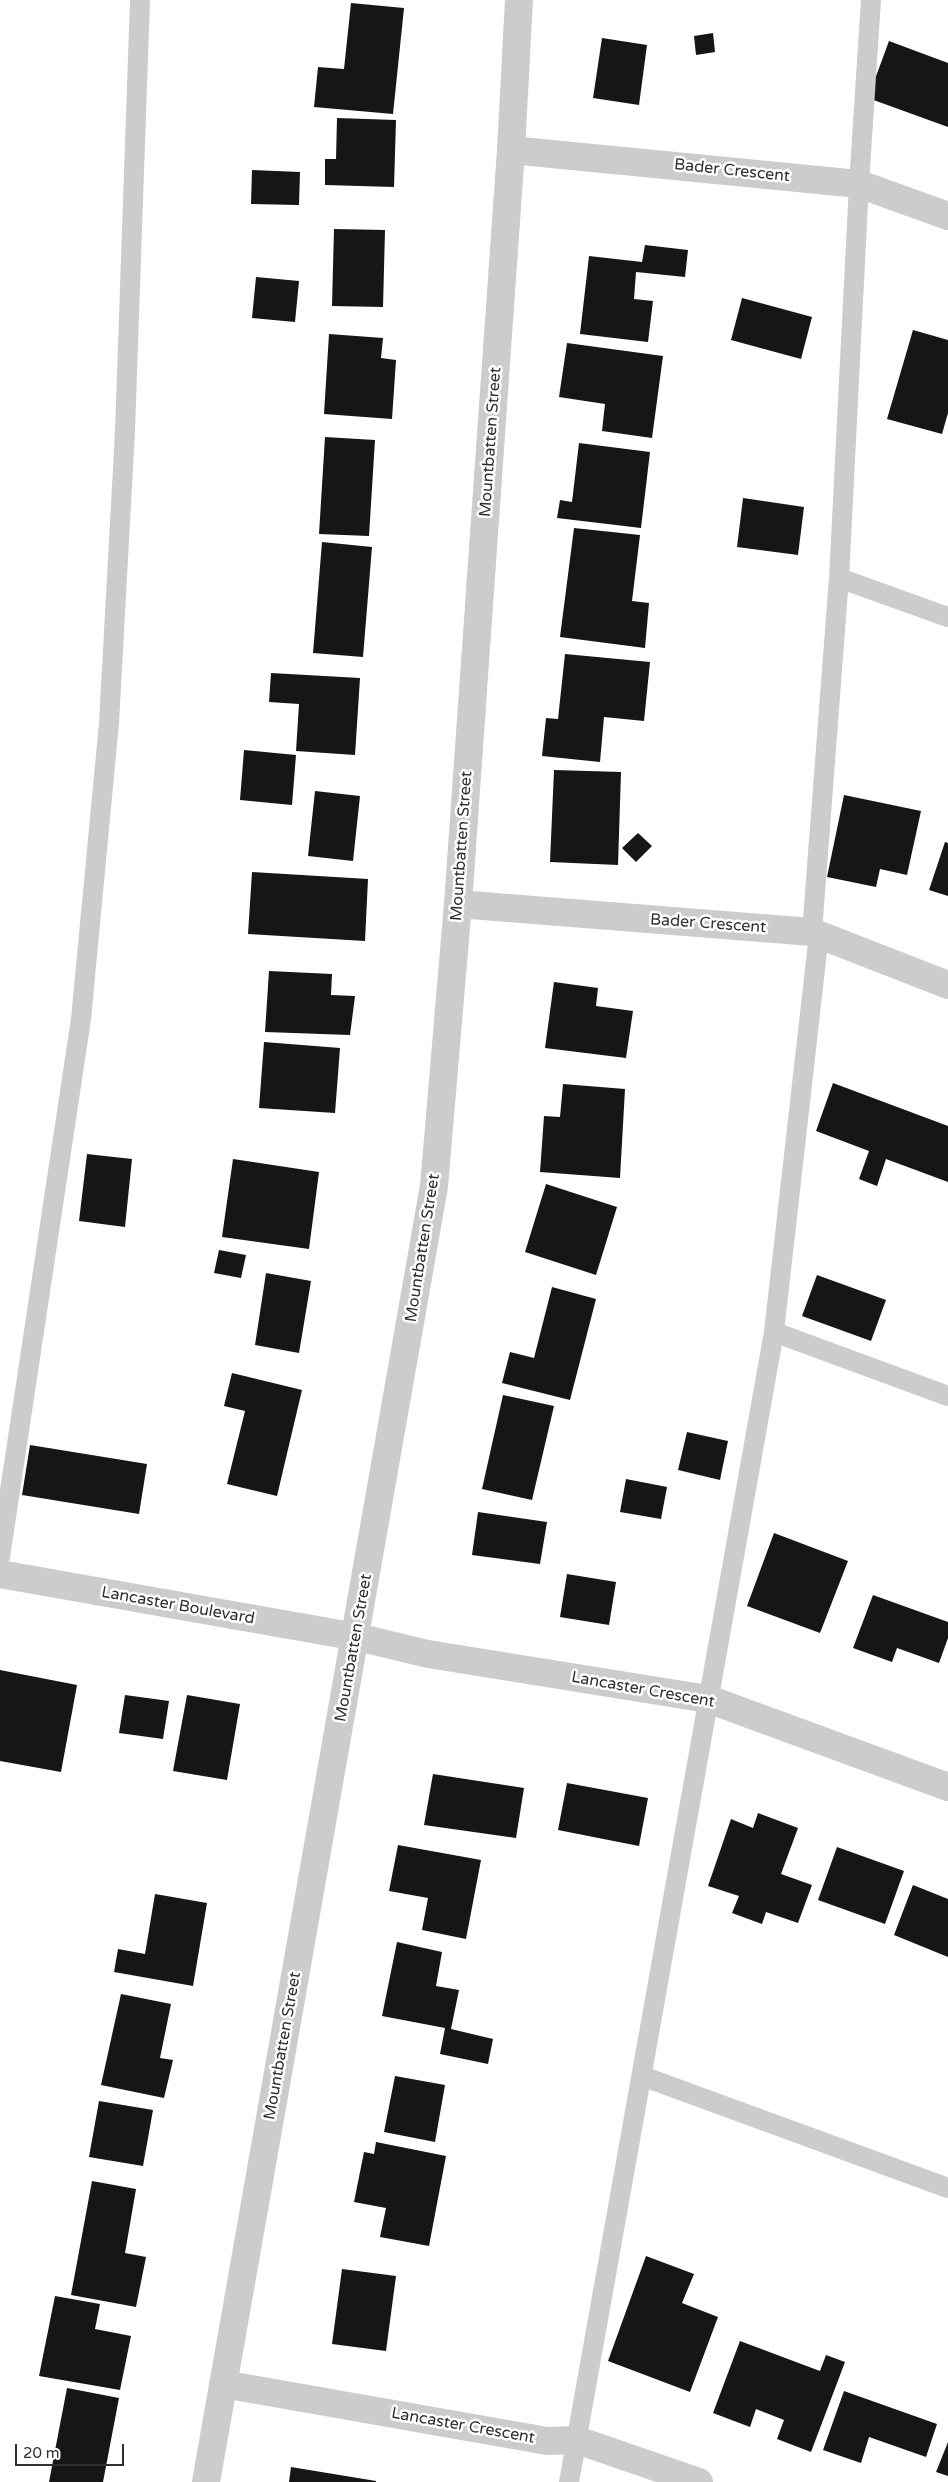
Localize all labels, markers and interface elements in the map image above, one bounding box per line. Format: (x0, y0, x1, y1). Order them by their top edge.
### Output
street label: Bader Crescent (673, 155, 791, 187)
street label: Mountbatten Street (476, 366, 506, 518)
street label: Mountbatten Street (447, 770, 477, 922)
street label: Bader Crescent (649, 910, 767, 938)
street label: Mountbatten Street (402, 1172, 444, 1324)
street label: Mountbatten Street (332, 1572, 376, 1724)
street label: Lancaster Boulevard (100, 1583, 256, 1629)
street label: Lancaster Crescent (570, 1668, 716, 1712)
street label: Mountbatten Street (261, 1970, 305, 2122)
street label: Lancaster Crescent (390, 2404, 536, 2448)
scale bar (18, 2434, 126, 2466)
text: 20 m (23, 2444, 60, 2462)

